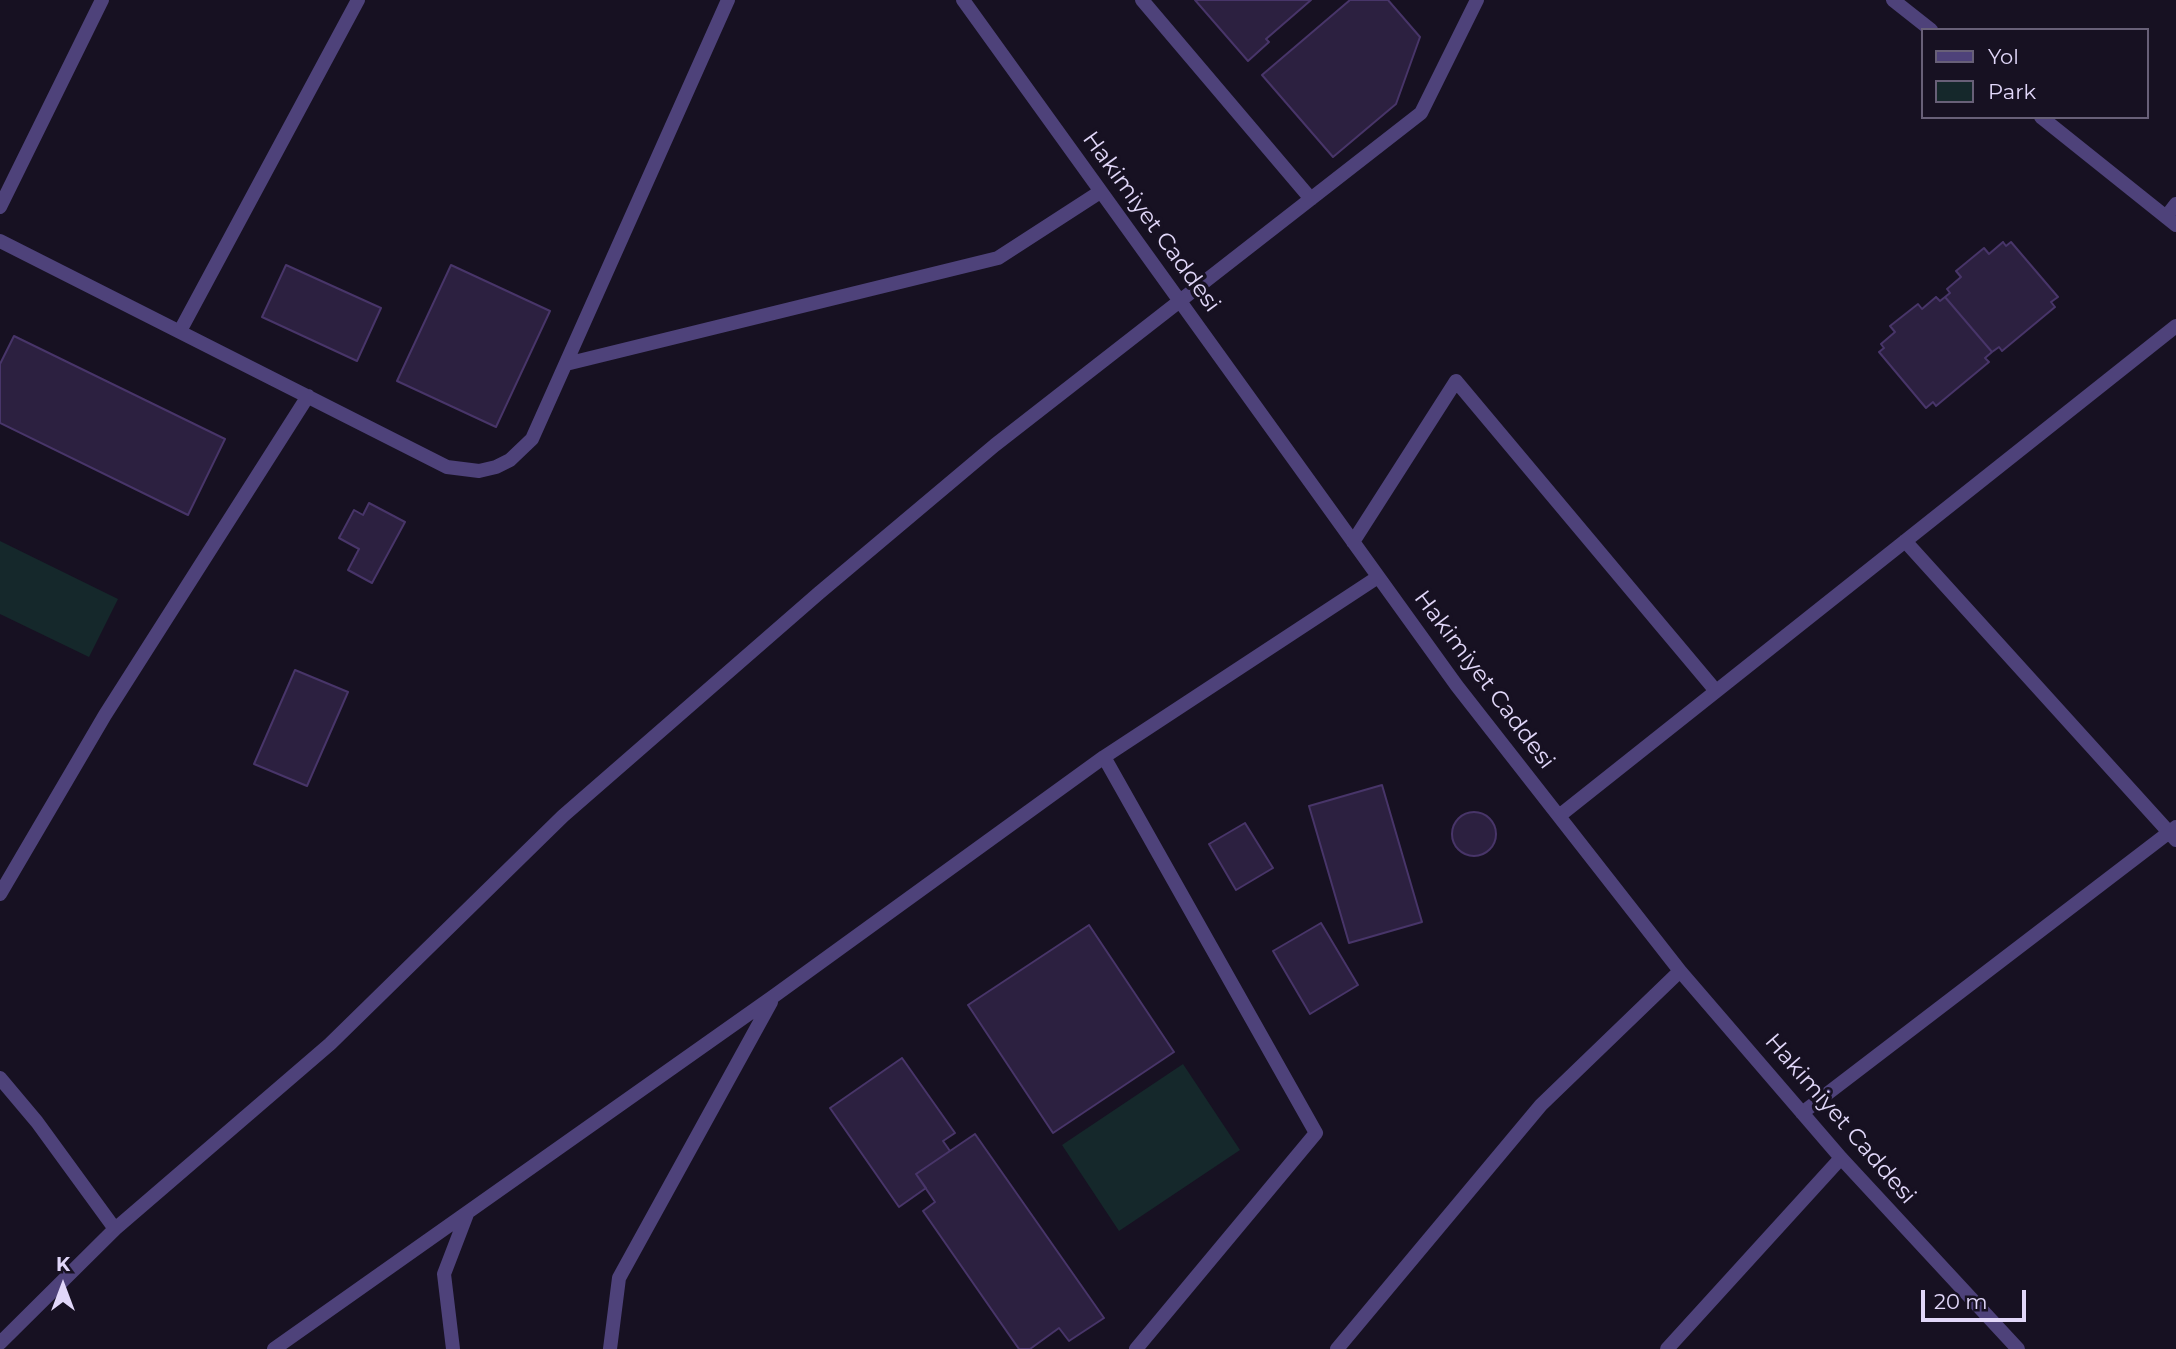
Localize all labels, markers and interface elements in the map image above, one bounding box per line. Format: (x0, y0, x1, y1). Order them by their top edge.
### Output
legend (1920, 28, 2148, 119)
text: Yol (1988, 44, 2019, 69)
text: Park (1988, 79, 2036, 104)
street label: Hakimiyet Caddesi (1076, 126, 1226, 318)
street label: Hakimiyet Caddesi (1408, 585, 1560, 775)
street label: Hakimiyet Caddesi (1759, 1028, 1921, 1210)
north arrow (28, 1251, 98, 1321)
text: K (56, 1253, 70, 1276)
scale bar (1924, 1276, 2029, 1320)
text: 20 m (1934, 1289, 1988, 1314)

